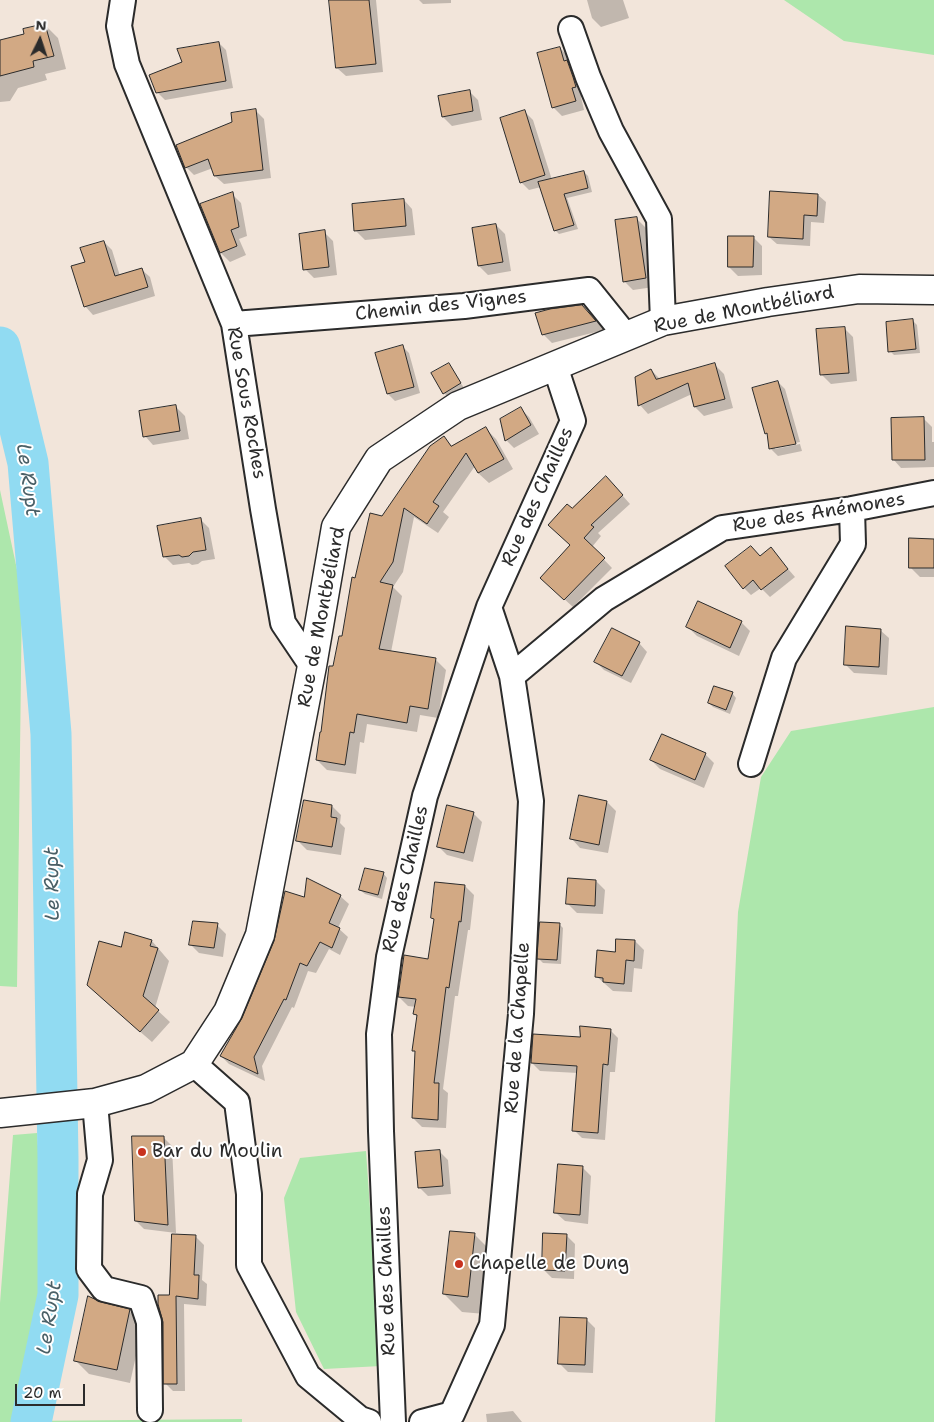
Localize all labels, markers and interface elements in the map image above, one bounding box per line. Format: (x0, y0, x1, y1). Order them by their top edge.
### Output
north arrow (15, 15, 65, 65)
text: N (35, 16, 47, 34)
street label: Rue de Montbéliard (652, 281, 836, 339)
street label: Chemin des Vignes (354, 286, 528, 326)
street label: Rue Sous Roches (221, 325, 271, 481)
street label: Rue des Chailles (497, 424, 579, 570)
water label: Le Rupt (10, 442, 44, 518)
street label: Rue des Anémones (731, 488, 907, 538)
street label: Rue de Montbéliard (293, 525, 351, 709)
street label: Rue des Chailles (378, 803, 434, 955)
water label: Le Rupt (40, 847, 66, 921)
street label: Rue de la Chapelle (501, 941, 535, 1115)
place label: Bar du Moulin (152, 1141, 282, 1163)
marker: Bar du Moulin (136, 1146, 148, 1158)
street label: Rue des Chailles (373, 1206, 401, 1356)
place label: Chapelle de Dung (469, 1253, 629, 1275)
marker: Chapelle de Dung (453, 1258, 465, 1270)
water label: Le Rupt (32, 1280, 68, 1356)
scale bar (18, 1374, 88, 1406)
text: 20 m (23, 1383, 62, 1403)

